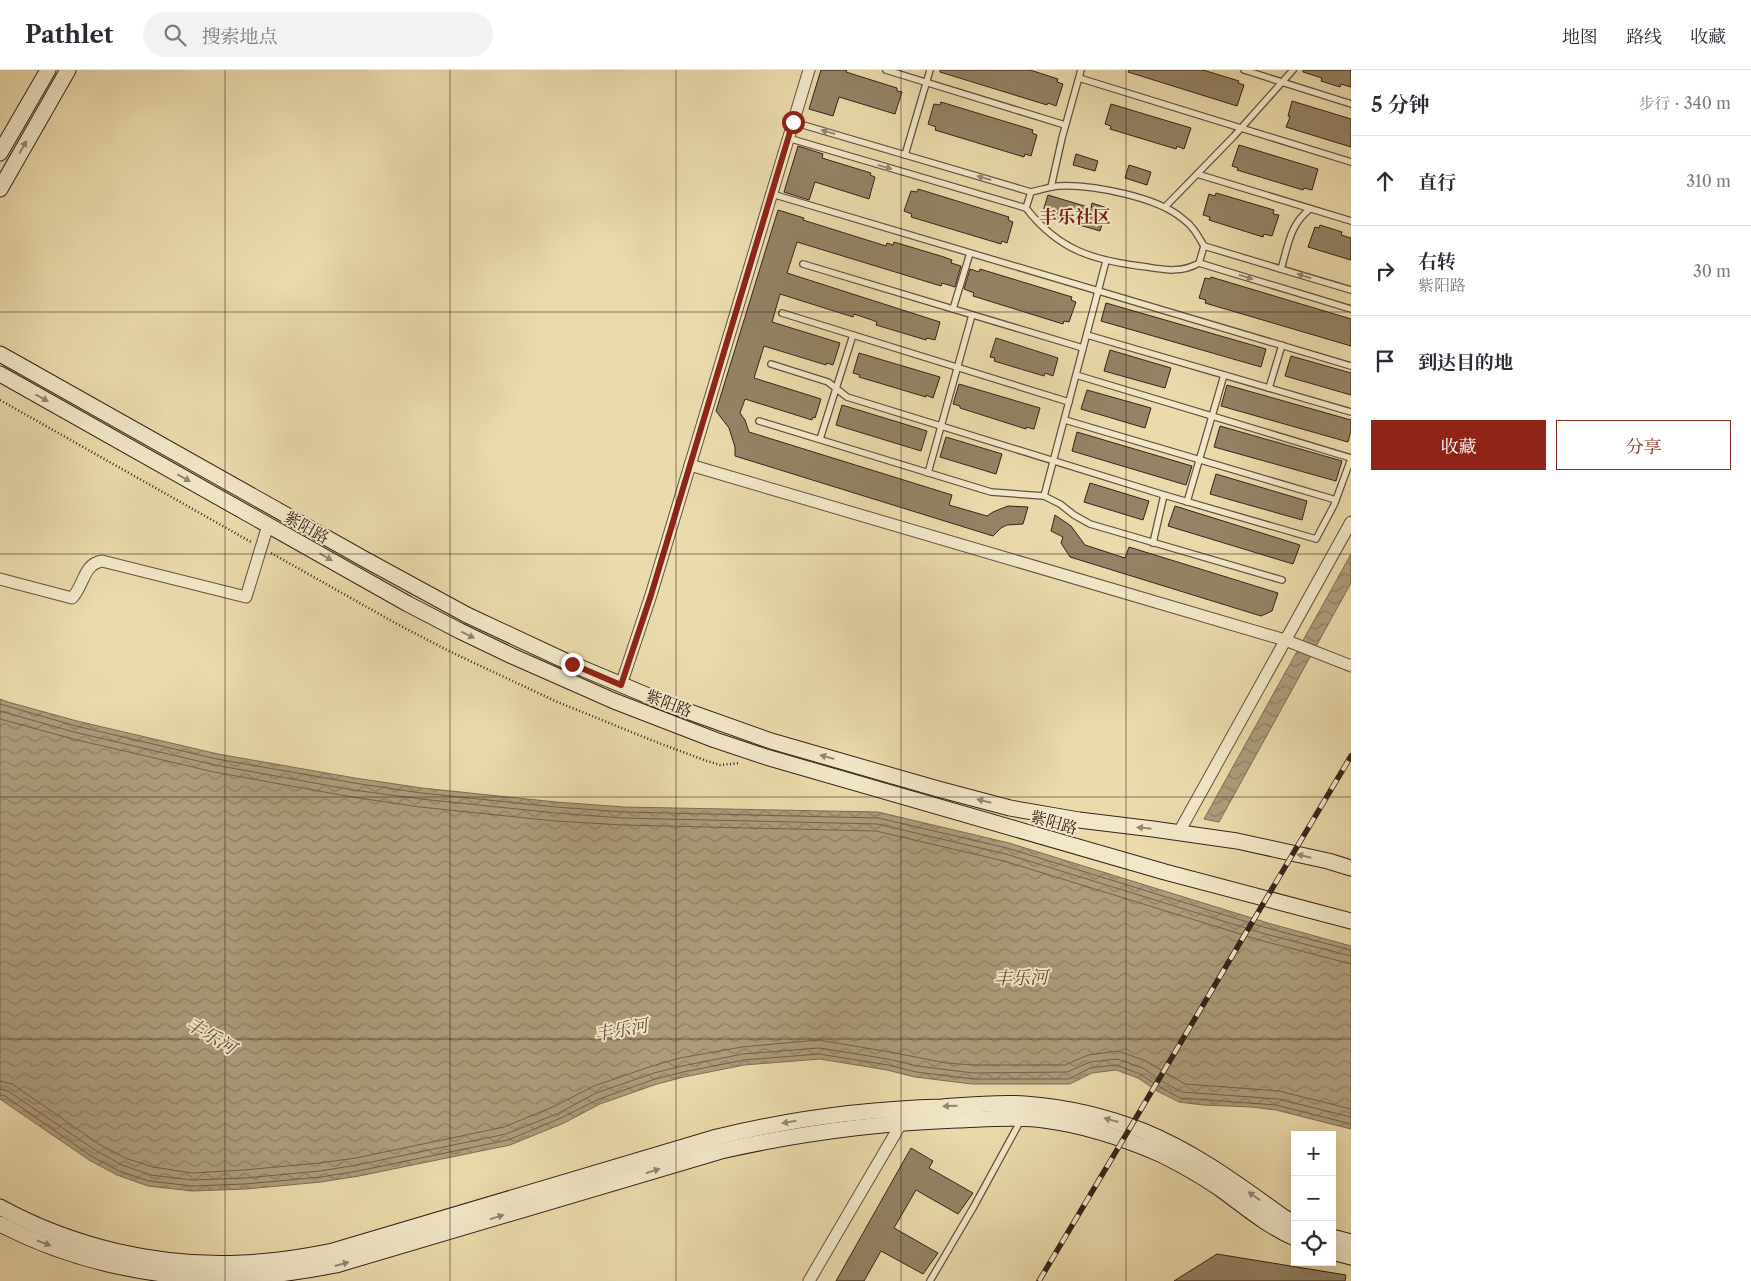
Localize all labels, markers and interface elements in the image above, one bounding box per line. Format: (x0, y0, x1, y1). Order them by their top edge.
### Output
search box (143, 12, 493, 57)
text: Pathlet (25, 20, 113, 49)
icon: search (161, 21, 189, 49)
text: 搜索地点 (201, 25, 277, 48)
text: 地图 (1562, 26, 1598, 48)
text: 路线 (1626, 26, 1662, 48)
text: 收藏 (1690, 26, 1726, 48)
text: 5 分钟 (1371, 92, 1430, 117)
text: 步行 · 340 m (1639, 93, 1731, 113)
route start (782, 111, 805, 134)
one-way arrow (821, 128, 836, 136)
one-way arrow (19, 140, 28, 153)
one-way arrow (878, 163, 893, 171)
icon: ahead (1371, 167, 1399, 195)
text: 直行 (1418, 171, 1456, 194)
text: 310 m (1686, 171, 1731, 191)
one-way arrow (977, 174, 992, 182)
district label: 丰乐社区 (1039, 206, 1111, 228)
text: 右转 (1418, 250, 1456, 273)
icon: right (1371, 257, 1399, 285)
text: 30 m (1693, 261, 1731, 281)
one-way arrow (1297, 271, 1312, 279)
one-way arrow (1239, 274, 1254, 282)
text: 紫阳路 (1418, 275, 1466, 295)
icon: arrive (1371, 347, 1399, 375)
text: 到达目的地 (1418, 351, 1513, 374)
one-way arrow (35, 394, 50, 402)
button: 收藏 (1371, 420, 1546, 470)
button: 分享 (1556, 420, 1731, 470)
one-way arrow (177, 473, 191, 482)
street label: 紫阳路 (281, 507, 333, 547)
one-way arrow (319, 553, 332, 562)
one-way arrow (461, 631, 476, 639)
route end (561, 653, 584, 676)
street label: 紫阳路 (643, 685, 695, 721)
one-way arrow (820, 752, 835, 760)
one-way arrow (976, 797, 991, 805)
street label: 紫阳路 (1028, 806, 1080, 838)
one-way arrow (1136, 823, 1152, 831)
one-way arrow (1296, 852, 1311, 860)
water label: 丰乐河 (994, 966, 1051, 989)
water label: 丰乐河 (182, 1013, 242, 1061)
water label: 丰乐河 (593, 1014, 652, 1046)
one-way arrow (942, 1103, 958, 1111)
one-way arrow (1103, 1116, 1118, 1124)
one-way arrow (780, 1118, 796, 1126)
map controls (1291, 1131, 1336, 1266)
button: + (1291, 1131, 1336, 1176)
one-way arrow (646, 1167, 661, 1175)
button: − (1291, 1176, 1336, 1221)
one-way arrow (1247, 1191, 1261, 1201)
one-way arrow (490, 1213, 505, 1221)
button: locate (1291, 1221, 1336, 1266)
one-way arrow (37, 1240, 52, 1248)
one-way arrow (334, 1259, 349, 1267)

